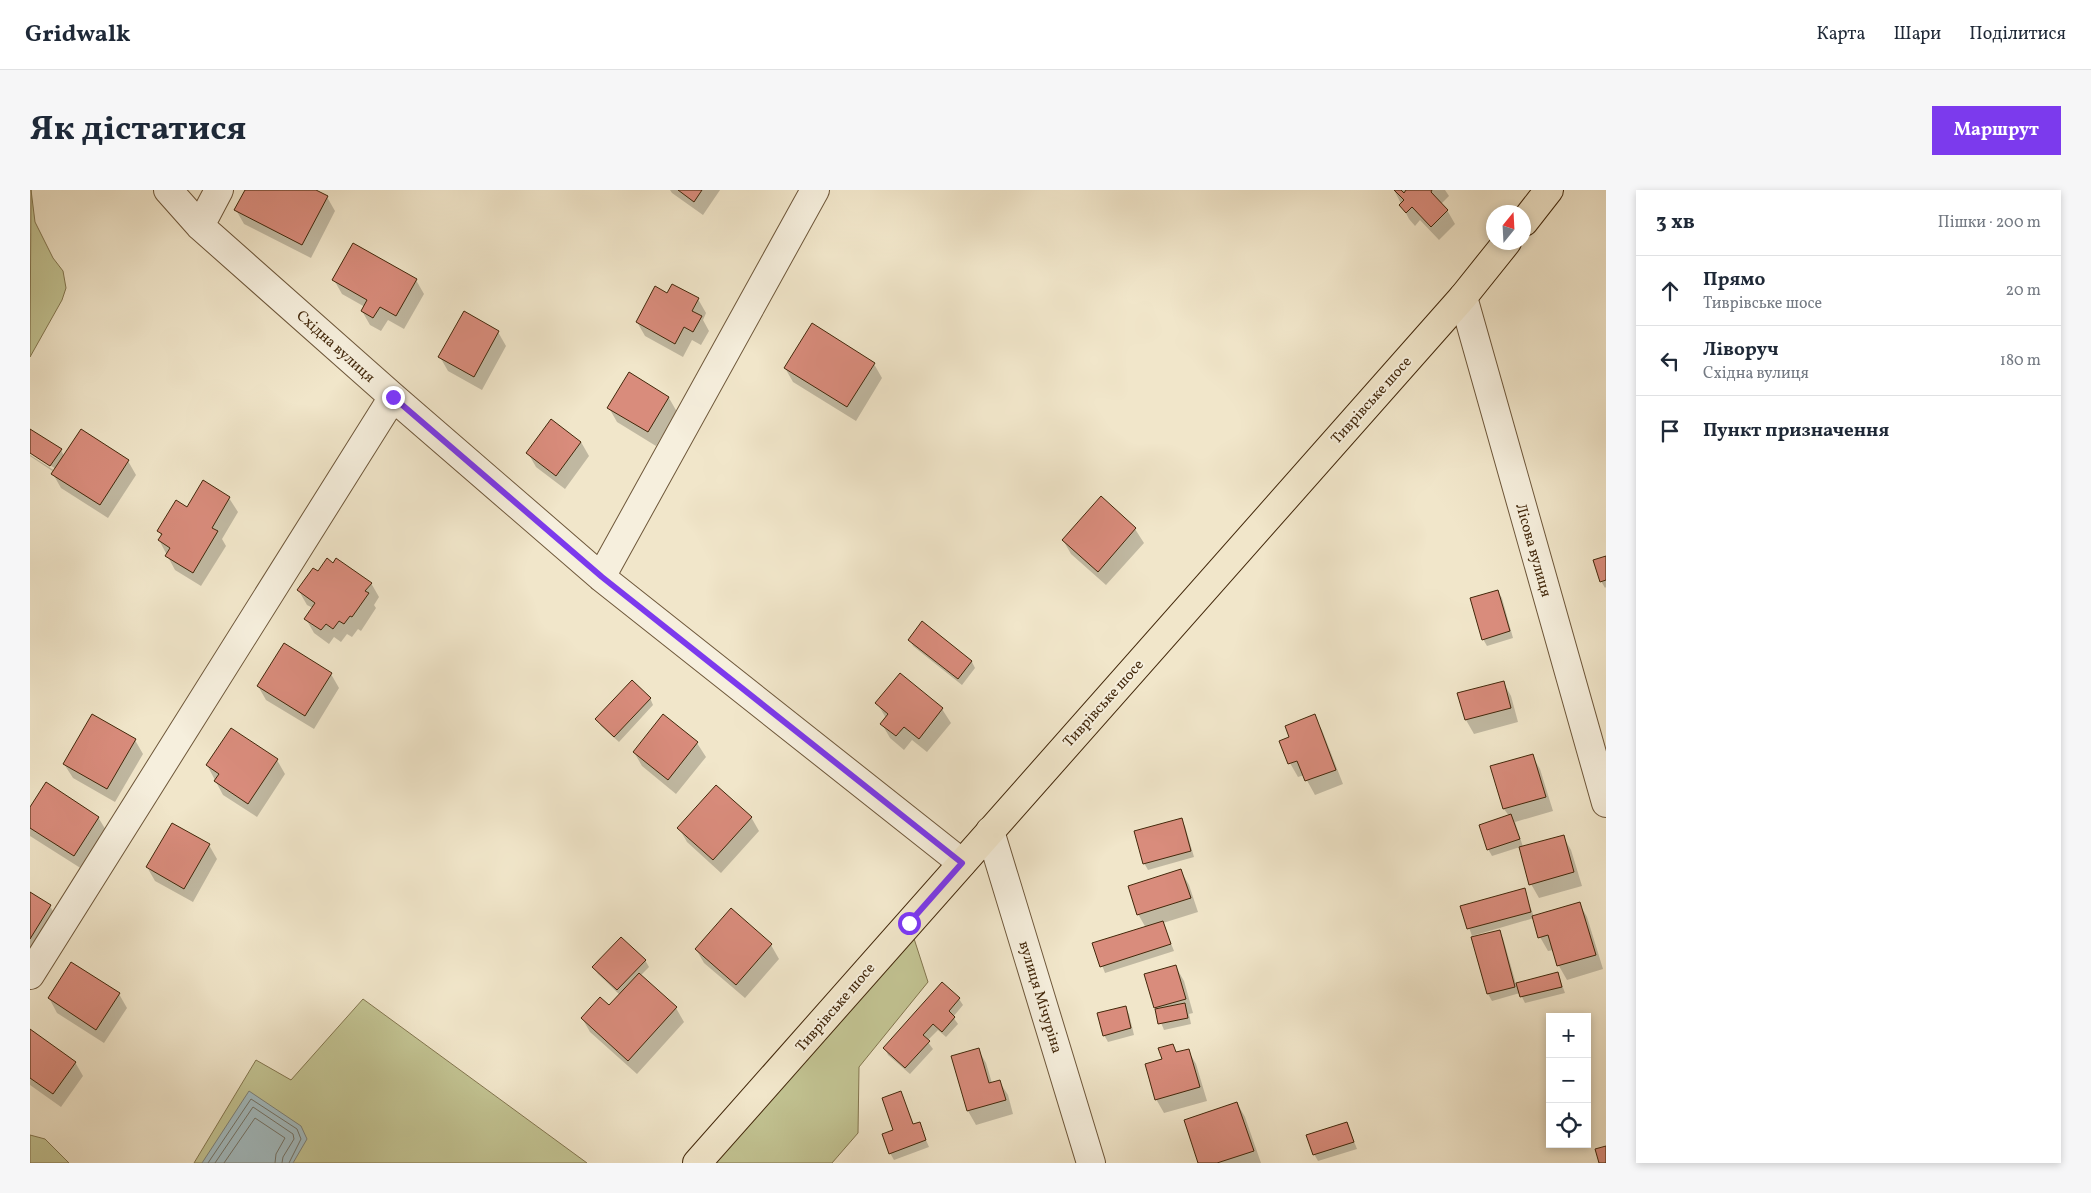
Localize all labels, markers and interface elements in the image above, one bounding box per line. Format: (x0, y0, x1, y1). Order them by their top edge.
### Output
text: Gridwalk (25, 18, 131, 52)
text: Карта (1817, 22, 1865, 47)
text: Шари (1893, 22, 1941, 47)
text: Поділитися (1969, 22, 2066, 47)
text: Як дістатися (30, 106, 246, 154)
button: Маршрут (1932, 106, 2061, 155)
north arrow (1486, 205, 1531, 250)
text: 3 хв (1656, 208, 1695, 237)
text: Пішки · 200 m (1938, 212, 2041, 234)
text: Прямо (1703, 267, 1765, 293)
icon: ahead (1656, 277, 1684, 305)
text: 20 m (2006, 280, 2041, 302)
text: Тиврівське шосе (1703, 293, 1822, 315)
street label: Східна вулиця (291, 306, 379, 388)
text: Ліворуч (1703, 337, 1778, 363)
icon: left (1656, 347, 1684, 375)
text: 180 m (2000, 350, 2041, 372)
street label: Тиврівське шосе (1327, 352, 1417, 450)
text: Східна вулиця (1703, 363, 1809, 385)
route end (382, 386, 405, 409)
icon: arrive (1656, 417, 1684, 445)
text: Пункт призначення (1703, 418, 1889, 444)
street label: Лісова вулиця (1509, 501, 1556, 600)
street label: Тиврівське шосе (1059, 655, 1149, 753)
route start (898, 912, 921, 935)
street label: вулиця Мічуріна (1012, 939, 1067, 1056)
street label: Тиврівське шосе (792, 959, 881, 1057)
map controls (1546, 1013, 1591, 1148)
button: + (1546, 1013, 1591, 1058)
button: − (1546, 1058, 1591, 1103)
button: locate (1546, 1103, 1591, 1148)

